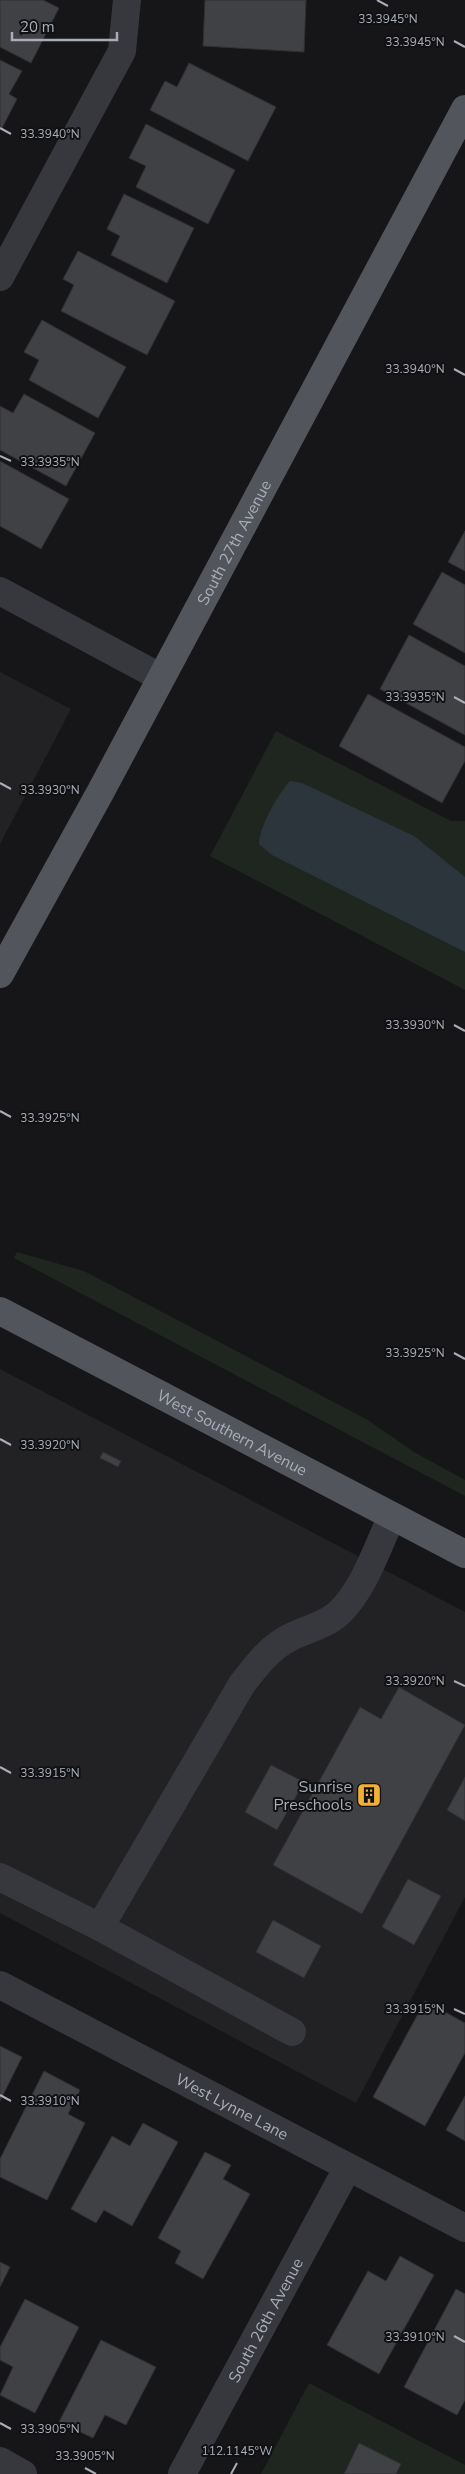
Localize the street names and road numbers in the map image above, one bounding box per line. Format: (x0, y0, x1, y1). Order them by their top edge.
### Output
street label: South 27th Avenue (192, 476, 277, 609)
street label: West Southern Avenue (153, 1385, 311, 1482)
street label: West Lynne Lane (172, 2069, 292, 2146)
street label: South 26th Avenue (223, 2254, 309, 2387)

